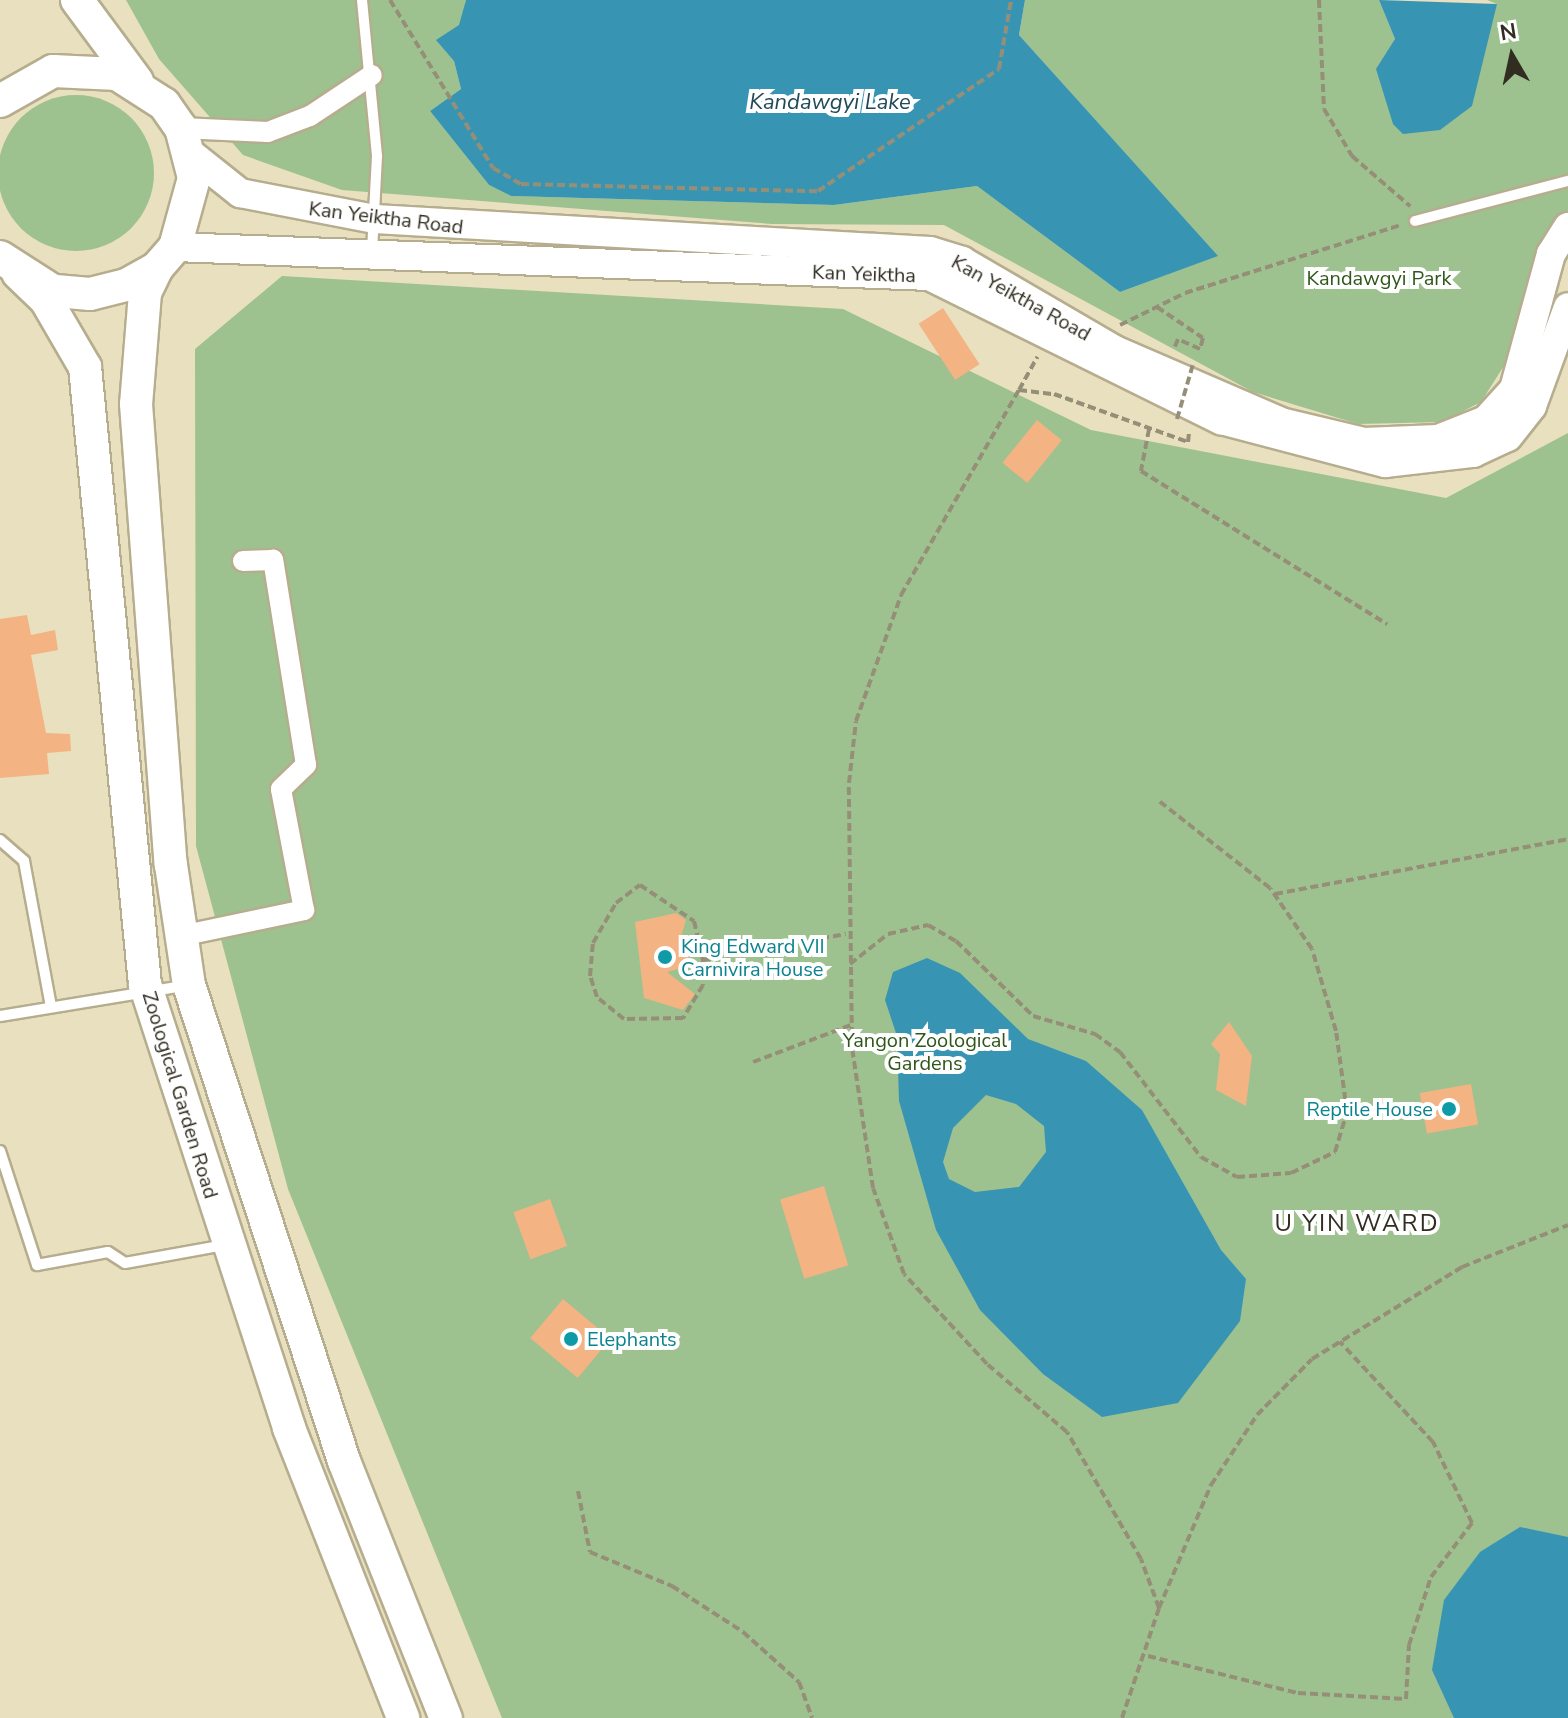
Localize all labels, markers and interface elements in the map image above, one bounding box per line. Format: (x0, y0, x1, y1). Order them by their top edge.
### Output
north arrow (1472, 16, 1552, 96)
text: N (1498, 16, 1519, 48)
water label: Kandawgyi Lake (749, 90, 911, 116)
street label: Kan Yeiktha Road (307, 197, 465, 239)
street label: Kan Yeiktha Road (947, 250, 1095, 346)
street label: Kan Yeiktha (812, 260, 916, 288)
park label: Kandawgyi Park (1306, 266, 1452, 290)
place label: King Edward VII Carnivira House (681, 934, 825, 981)
marker: King Edward VII Carnivira House (656, 948, 674, 966)
street label: Zoological Garden Road (137, 989, 223, 1201)
park label: Yangon Zoological Gardens (843, 1028, 1007, 1075)
place label: Reptile House (1307, 1097, 1433, 1121)
marker: Reptile House (1440, 1100, 1458, 1118)
district label: U YIN WARD (1275, 1210, 1439, 1238)
place label: Elephants (587, 1327, 677, 1351)
marker: Elephants (562, 1330, 580, 1348)

